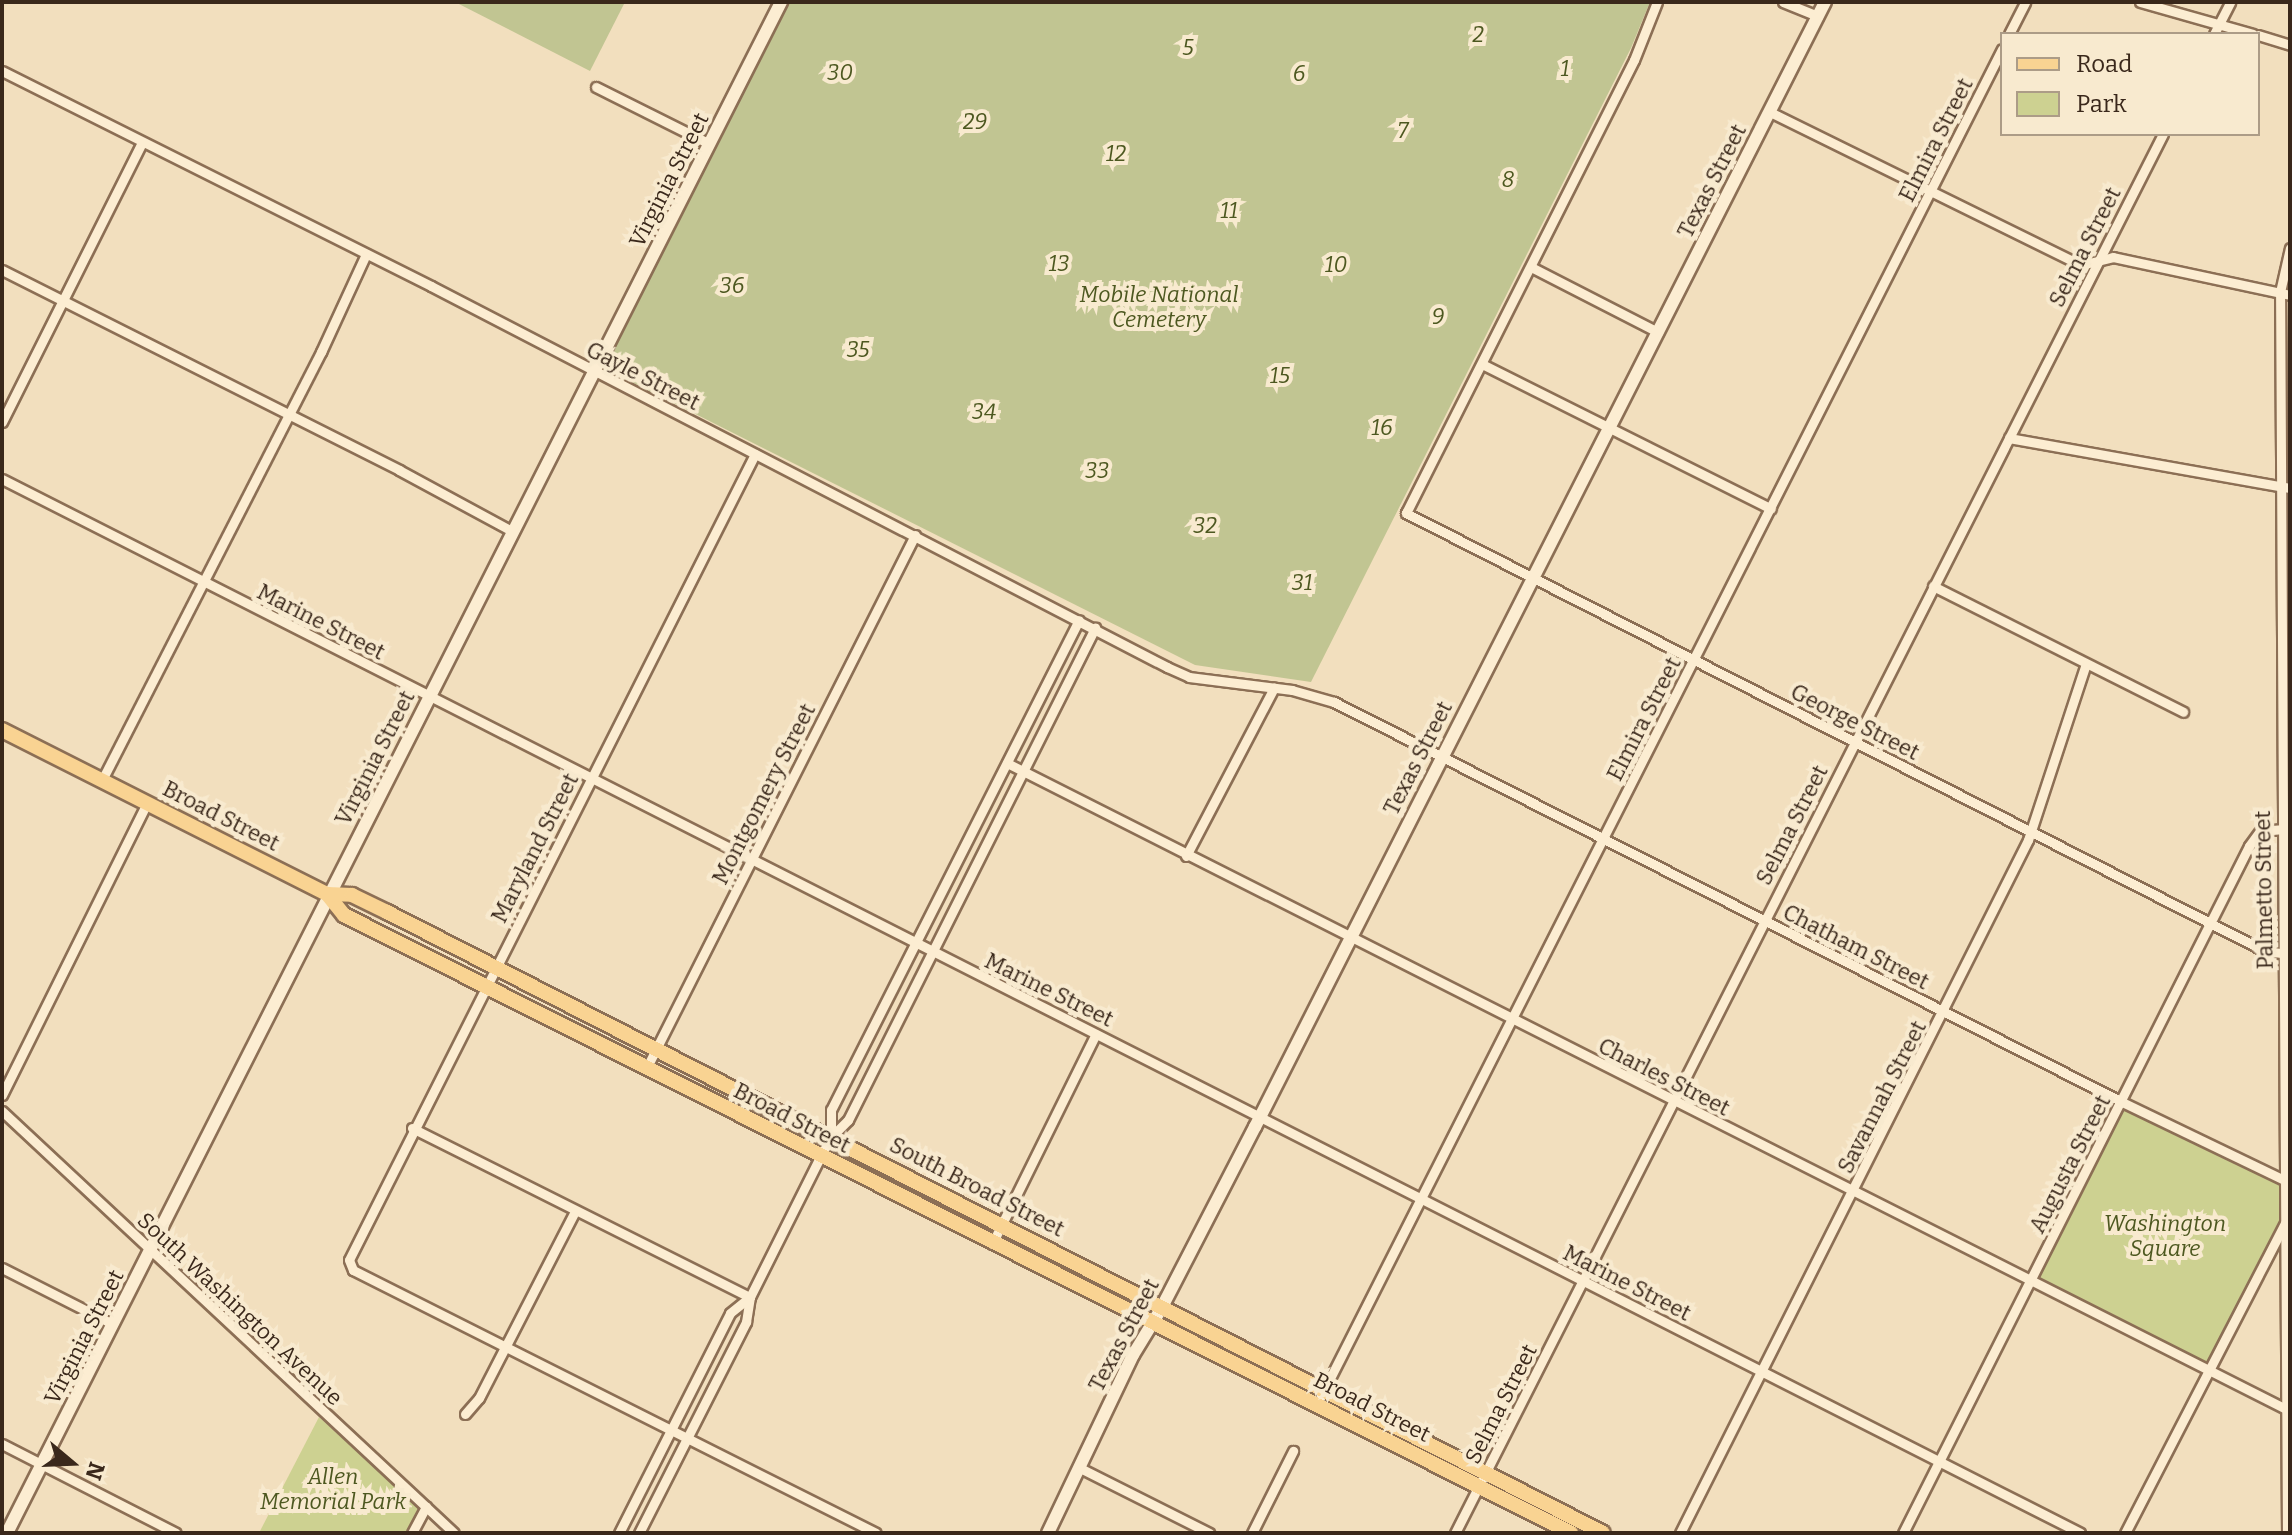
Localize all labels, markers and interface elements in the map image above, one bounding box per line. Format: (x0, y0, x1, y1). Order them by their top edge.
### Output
park label: 2 (1472, 22, 1484, 48)
legend (2000, 32, 2260, 136)
park label: 5 (1182, 35, 1194, 61)
text: Road (2076, 50, 2132, 78)
park label: 1 (1561, 56, 1569, 82)
park label: 30 (827, 60, 853, 86)
park label: 6 (1293, 61, 1305, 87)
street label: Elmira Street (1894, 74, 1978, 206)
text: Park (2076, 90, 2127, 118)
street label: Virginia Street (624, 108, 714, 252)
park label: 29 (963, 109, 987, 135)
park label: 7 (1398, 118, 1408, 144)
street label: Texas Street (1672, 120, 1752, 242)
park label: 12 (1106, 141, 1126, 167)
park label: 8 (1502, 167, 1514, 193)
street label: Selma Street (2044, 183, 2126, 311)
park label: 11 (1220, 198, 1238, 224)
park label: 13 (1049, 251, 1069, 277)
park label: 10 (1325, 252, 1347, 278)
park label: 36 (720, 273, 744, 299)
park label: Mobile National Cemetery (1080, 281, 1238, 332)
park label: 9 (1432, 304, 1444, 330)
street label: Gayle Street (582, 336, 704, 416)
park label: 35 (846, 337, 870, 363)
park label: 15 (1270, 363, 1290, 389)
park label: 34 (972, 399, 996, 425)
park label: 16 (1371, 415, 1393, 441)
park label: 33 (1085, 458, 1109, 484)
park label: 32 (1193, 513, 1217, 539)
park label: 31 (1292, 570, 1312, 596)
street label: Marine Street (253, 579, 389, 665)
street label: Elmira Street (1602, 653, 1686, 785)
street label: George Street (1786, 678, 1924, 766)
street label: Virginia Street (330, 686, 420, 830)
street label: Texas Street (1378, 697, 1458, 819)
street label: Montgomery Street (707, 699, 821, 889)
street label: Selma Street (1751, 761, 1833, 889)
street label: Maryland Street (486, 769, 584, 927)
street label: Broad Street (158, 775, 284, 857)
street label: Palmetto Street (2249, 810, 2279, 970)
street label: Chatham Street (1779, 899, 1933, 995)
street label: Marine Street (980, 948, 1118, 1032)
street label: Savannah Street (1832, 1016, 1932, 1178)
street label: Charles Street (1594, 1033, 1734, 1121)
street label: Broad Street (729, 1077, 855, 1159)
street label: Augusta Street (2024, 1091, 2116, 1237)
street label: South Broad Street (885, 1132, 1069, 1242)
street label: South Washington Avenue (132, 1207, 348, 1411)
park label: Washington Square (2104, 1210, 2226, 1262)
street label: Marine Street (1559, 1240, 1695, 1326)
street label: Virginia Street (39, 1265, 129, 1409)
street label: Texas Street (1083, 1274, 1165, 1396)
street label: Selma Street (1460, 1340, 1542, 1468)
street label: Broad Street (1309, 1366, 1435, 1448)
north arrow (32, 1423, 112, 1503)
text: N (80, 1459, 111, 1483)
park label: Allen Memorial Park (260, 1463, 406, 1514)

